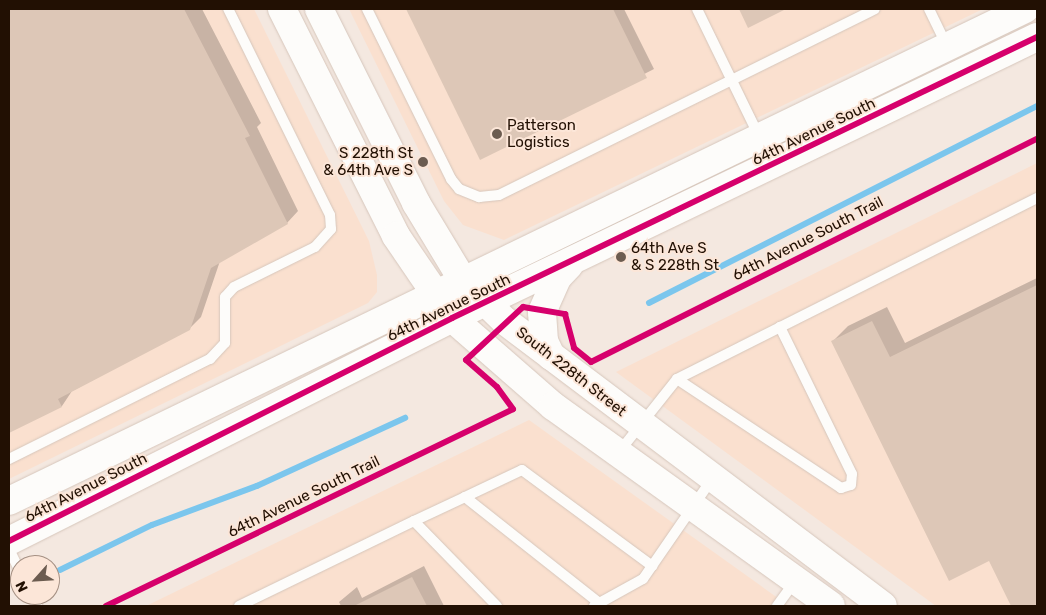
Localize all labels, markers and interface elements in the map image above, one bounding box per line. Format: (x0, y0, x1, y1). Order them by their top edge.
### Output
street label: 64th Avenue South (749, 94, 879, 170)
place label: Patterson Logistics (507, 116, 576, 151)
marker: Patterson Logistics (491, 128, 503, 140)
place label: S 228th St & 64th Ave S (323, 144, 413, 179)
marker: S 228th St & 64th Ave S (417, 156, 429, 168)
street label: 64th Avenue South Trail (729, 193, 887, 285)
place label: 64th Ave S & S 228th St (631, 239, 719, 274)
marker: 64th Ave S & S 228th St (615, 251, 627, 263)
street label: 64th Avenue South (384, 270, 514, 346)
street label: South 228th Street (512, 323, 630, 421)
street label: 64th Avenue South (22, 449, 150, 527)
street label: 64th Avenue South Trail (225, 452, 383, 542)
north arrow (10, 555, 60, 605)
text: N (12, 578, 32, 595)

